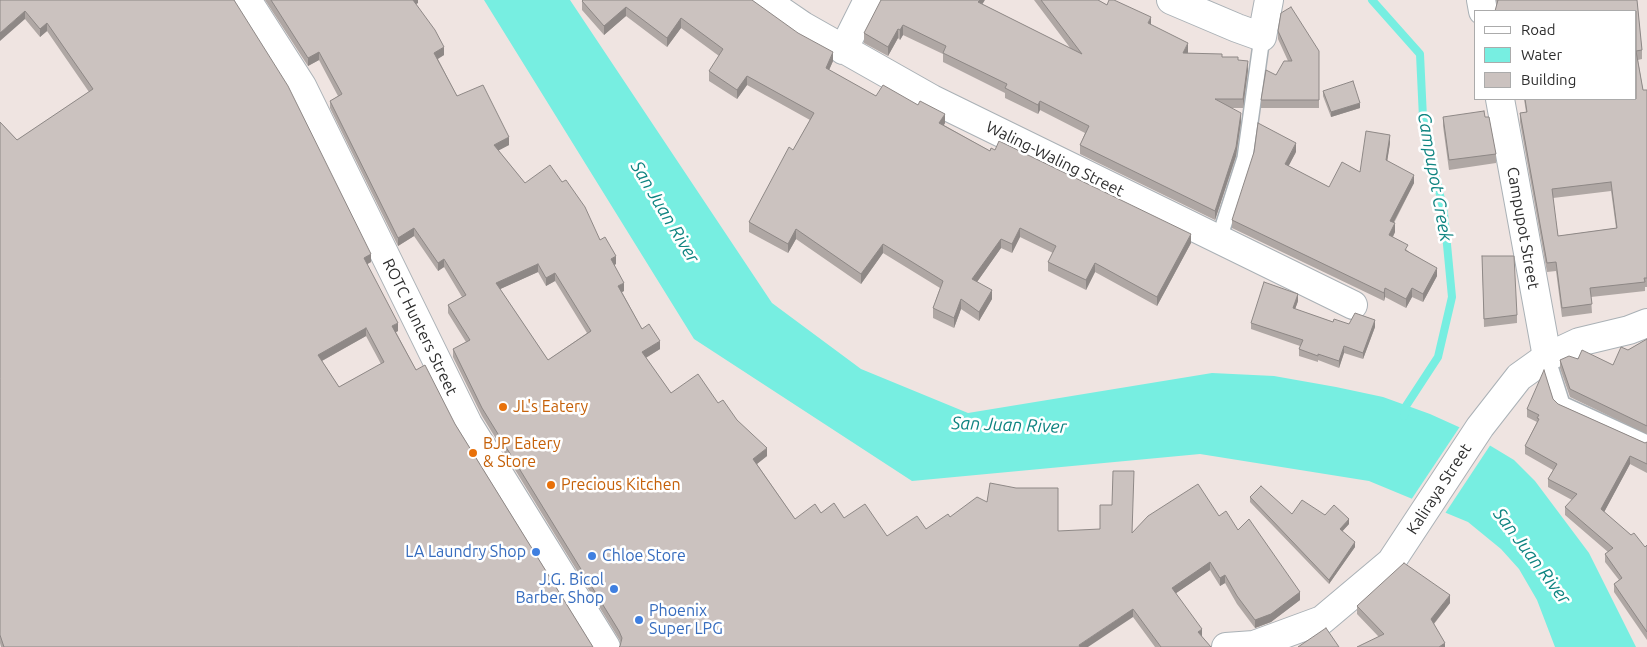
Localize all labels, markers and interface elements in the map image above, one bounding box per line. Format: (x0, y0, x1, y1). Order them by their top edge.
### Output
legend (1474, 10, 1637, 100)
text: Road (1521, 21, 1556, 38)
text: Water (1521, 46, 1562, 63)
text: Building (1521, 71, 1576, 88)
water label: Campupot Creek (1413, 111, 1457, 243)
street label: Waling-Waling Street (983, 117, 1127, 201)
water label: San Juan River (626, 157, 704, 267)
street label: Campupot Street (1503, 165, 1543, 291)
street label: ROTC Hunters Street (378, 255, 462, 399)
place label: JL's Eatery (513, 397, 588, 417)
marker: JL's Eatery (497, 401, 509, 413)
water label: San Juan River (951, 412, 1067, 438)
place label: BJP Eatery & Store (483, 434, 561, 472)
street label: Kaliraya Street (1402, 440, 1476, 538)
marker: BJP Eatery & Store (467, 447, 479, 459)
place label: Precious Kitchen (561, 475, 681, 495)
marker: Precious Kitchen (545, 479, 557, 491)
water label: San Juan River (1489, 504, 1575, 608)
place label: LA Laundry Shop (405, 542, 526, 562)
marker: LA Laundry Shop (530, 546, 542, 558)
place label: Chloe Store (602, 546, 686, 566)
marker: Chloe Store (586, 550, 598, 562)
place label: J.G. Bicol Barber Shop (515, 570, 604, 608)
marker: J.G. Bicol Barber Shop (608, 583, 620, 595)
place label: Phoenix Super LPG (649, 601, 723, 639)
marker: Phoenix Super LPG (633, 614, 645, 626)

